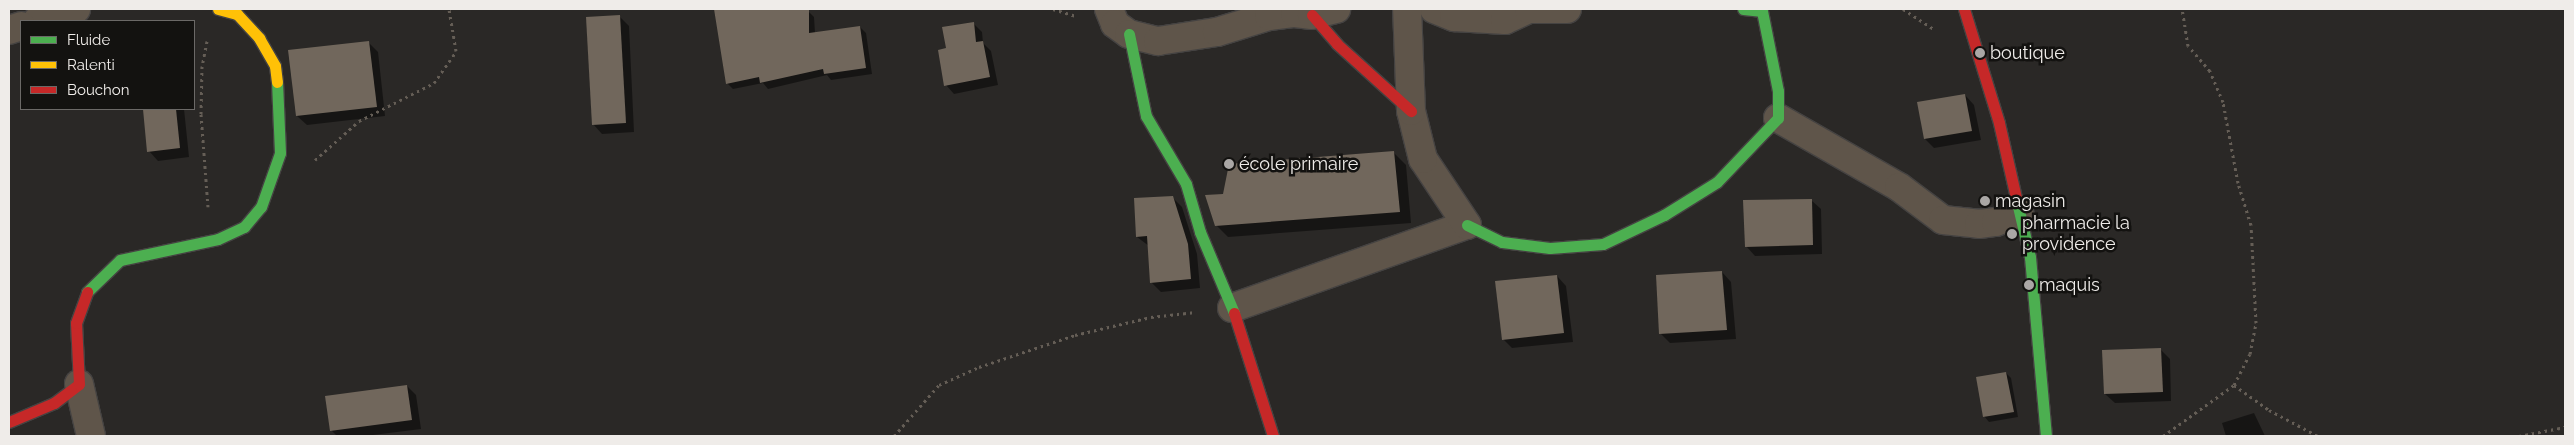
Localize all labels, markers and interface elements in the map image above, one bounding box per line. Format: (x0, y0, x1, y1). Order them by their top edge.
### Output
legend (20, 20, 195, 110)
text: Fluide (67, 31, 110, 49)
place label: boutique (1990, 42, 2065, 64)
marker: boutique (1974, 47, 1986, 59)
text: Ralenti (67, 56, 115, 74)
text: Bouchon (67, 81, 129, 99)
place label: école primaire (1239, 153, 1358, 175)
marker: école primaire (1223, 158, 1235, 170)
place label: magasin (1995, 190, 2065, 212)
marker: magasin (1979, 195, 1991, 207)
place label: pharmacie la providence (2022, 213, 2130, 255)
marker: pharmacie la providence (2006, 228, 2018, 240)
place label: maquis (2039, 274, 2100, 296)
marker: maquis (2023, 279, 2035, 291)

